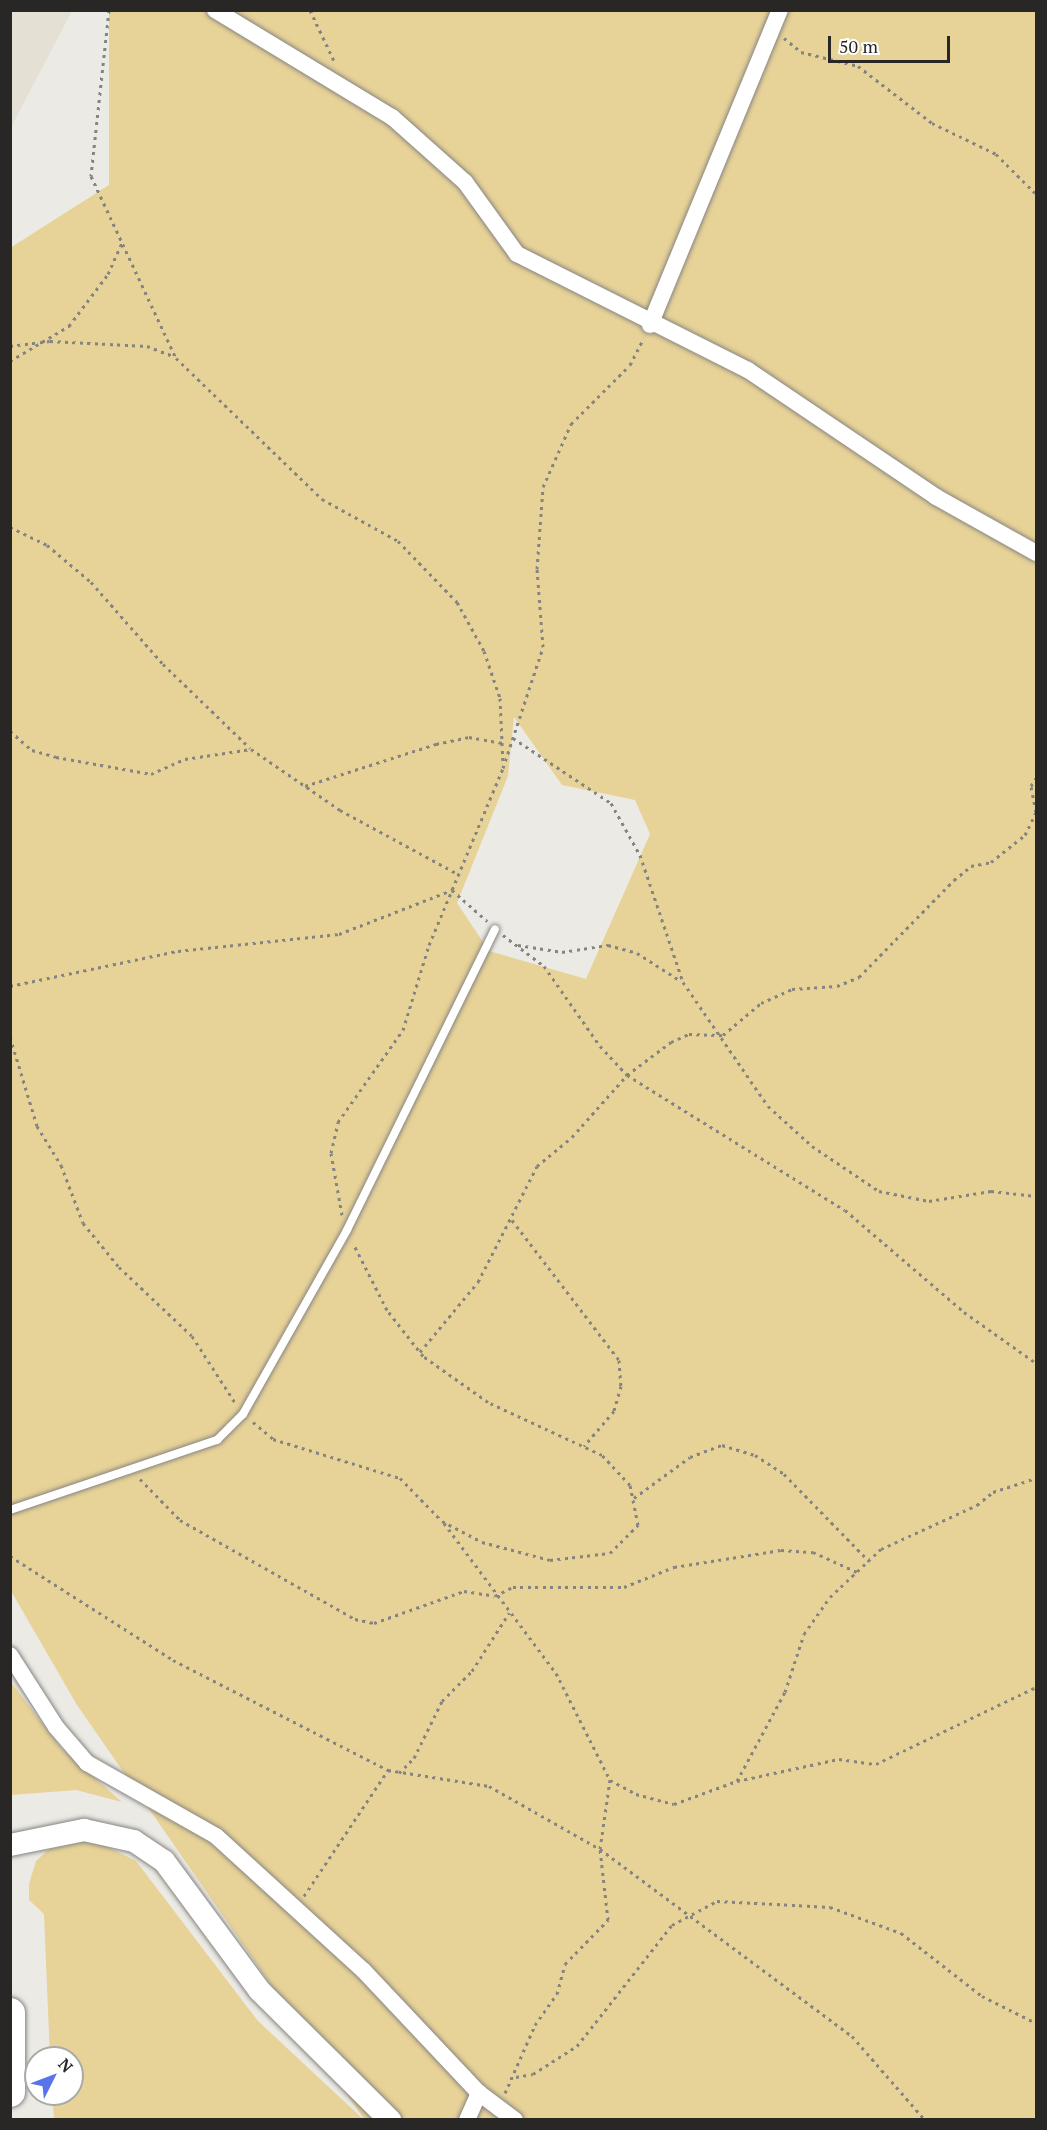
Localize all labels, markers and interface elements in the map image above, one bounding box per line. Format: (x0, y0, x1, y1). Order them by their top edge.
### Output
scale bar (831, 24, 952, 62)
text: 50 m (839, 34, 878, 58)
north arrow (24, 2046, 84, 2106)
text: N (54, 2053, 78, 2077)

